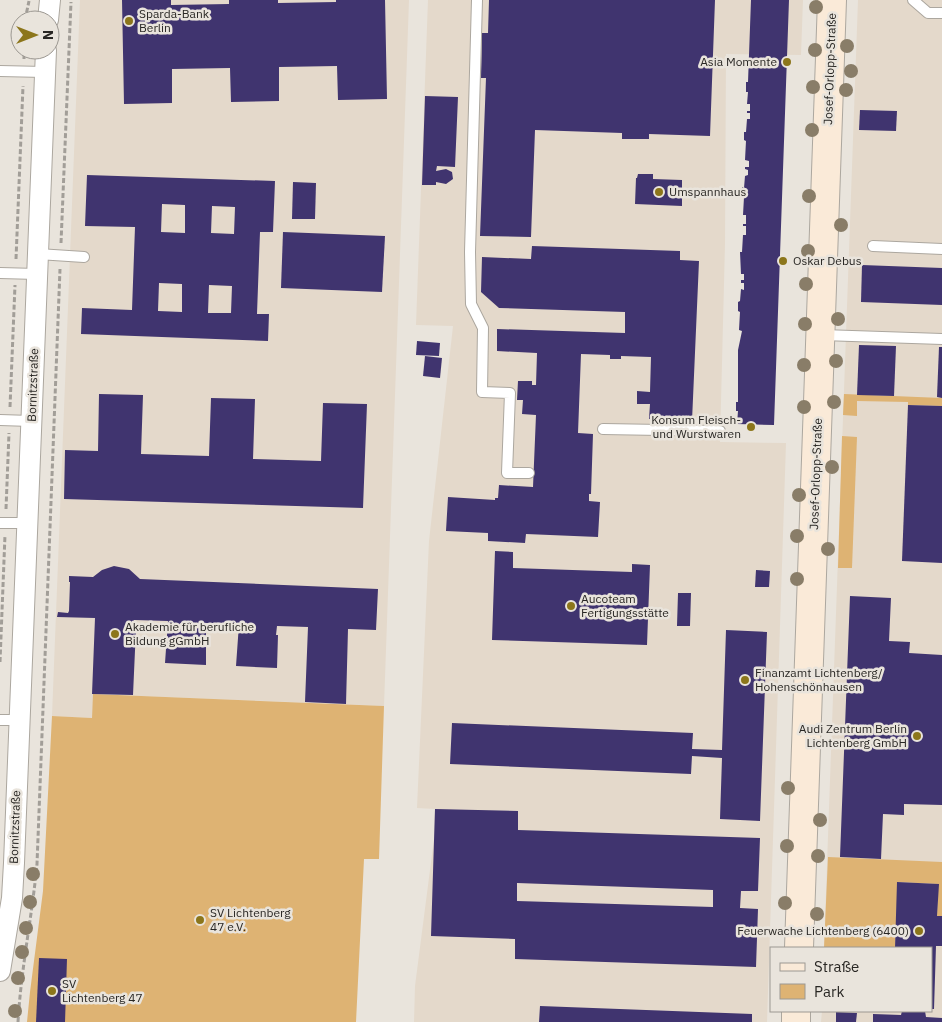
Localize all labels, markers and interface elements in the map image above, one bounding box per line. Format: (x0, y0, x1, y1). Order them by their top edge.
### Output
place label: Sparda-Bank Berlin (139, 6, 210, 35)
north arrow (10, 10, 60, 60)
street label: Josef-Orlopp-Straße (820, 12, 839, 125)
marker: Sparda-Bank Berlin (123, 15, 135, 27)
text: N (39, 30, 57, 40)
place label: Asia Momente (700, 54, 777, 69)
marker: Asia Momente (781, 56, 793, 68)
place label: Umspannhaus (669, 184, 746, 199)
marker: Umspannhaus (653, 186, 665, 198)
place label: Oskar Debus (793, 253, 862, 268)
marker: Oskar Debus (777, 255, 789, 267)
street label: Bornitzstraße (24, 348, 41, 422)
place label: Konsum Fleisch- und Wurstwaren (651, 412, 741, 441)
street label: Josef-Orlopp-Straße (806, 417, 825, 530)
marker: Konsum Fleisch- und Wurstwaren (745, 421, 757, 433)
place label: Aucoteam Fertigungsstätte (581, 591, 669, 620)
marker: Aucoteam Fertigungsstätte (565, 600, 577, 612)
place label: Akademie für berufliche Bildung gGmbH (125, 619, 255, 648)
marker: Akademie für berufliche Bildung gGmbH (109, 628, 121, 640)
place label: Finanzamt Lichtenberg/ Hohenschönhausen (755, 665, 883, 694)
marker: Finanzamt Lichtenberg/ Hohenschönhausen (739, 674, 751, 686)
place label: Audi Zentrum Berlin Lichtenberg GmbH (799, 721, 907, 750)
marker: Audi Zentrum Berlin Lichtenberg GmbH (911, 730, 923, 742)
street label: Bornitzstraße (6, 790, 23, 864)
place label: SV Lichtenberg 47 e.V. (210, 905, 291, 934)
marker: SV Lichtenberg 47 e.V. (194, 914, 206, 926)
place label: Feuerwache Lichtenberg (6400) (737, 923, 909, 938)
marker: Feuerwache Lichtenberg (6400) (913, 925, 925, 937)
legend (770, 947, 932, 1012)
text: Straße (814, 957, 859, 976)
place label: SV Lichtenberg 47 (62, 976, 143, 1005)
text: Park (814, 982, 844, 1001)
marker: SV Lichtenberg 47 (46, 985, 58, 997)

